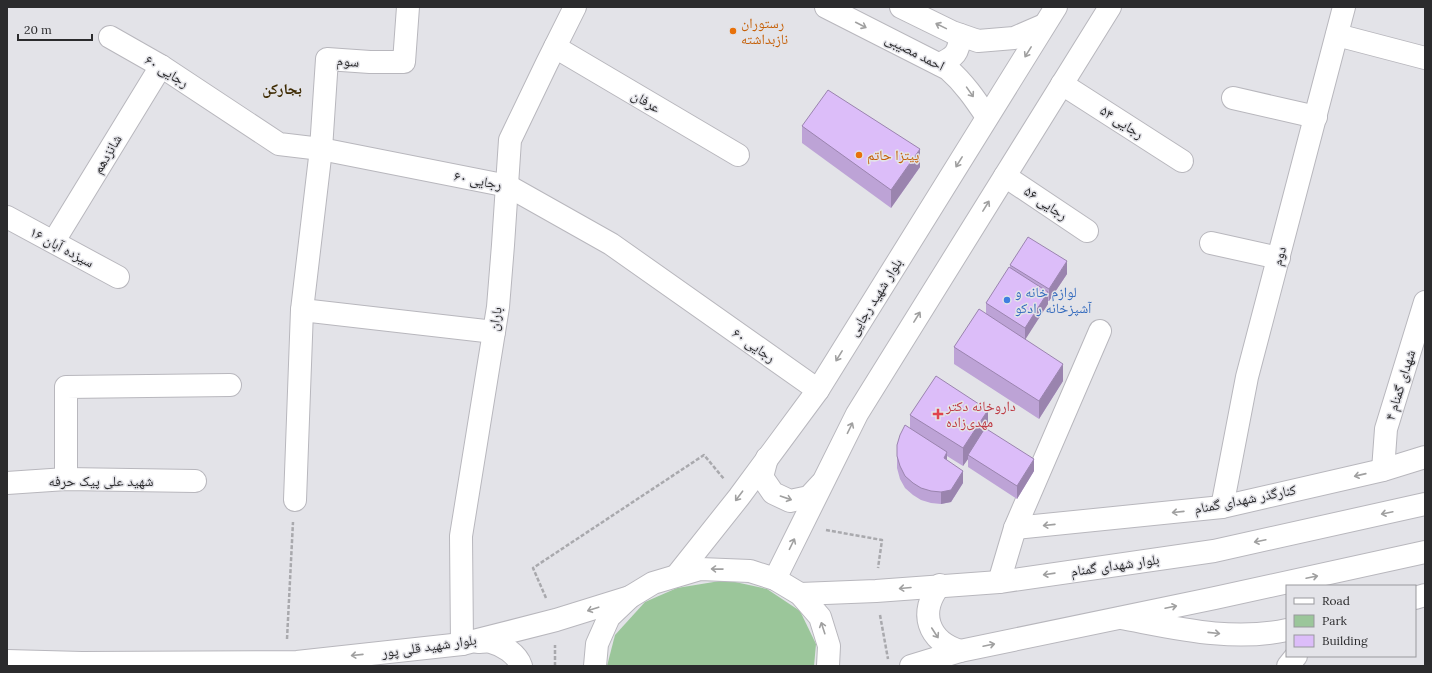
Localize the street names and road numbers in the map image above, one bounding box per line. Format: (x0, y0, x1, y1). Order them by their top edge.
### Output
street label: احمد مصیبی (882, 29, 948, 75)
street label: رجایی ۶۰ (142, 51, 192, 91)
street label: سوم (336, 51, 360, 72)
street label: عرفان (628, 86, 664, 116)
street label: رجایی ۵۴ (1097, 101, 1147, 143)
street label: شانزدهم (88, 131, 127, 177)
street label: رجایی ۶۰ (452, 167, 504, 193)
street label: رجایی ۵۶ (1021, 182, 1071, 224)
street label: سیزده آبان ۱۶ (27, 223, 97, 271)
street label: دوم (1268, 244, 1291, 268)
street label: بلوار شهید رجایی (844, 255, 906, 339)
street label: باران (484, 305, 506, 332)
street label: رجایی ۶۰ (729, 324, 779, 366)
street label: شهدای گمنام ۴ (1381, 348, 1420, 423)
street label: شهید علی پیک حرفه (49, 472, 153, 490)
street label: کنارگذر شهدای گمنام (1193, 480, 1298, 519)
street label: بلوار شهدای گمنام (1070, 550, 1161, 581)
street label: بلوار شهید قلی پور (379, 630, 478, 662)

